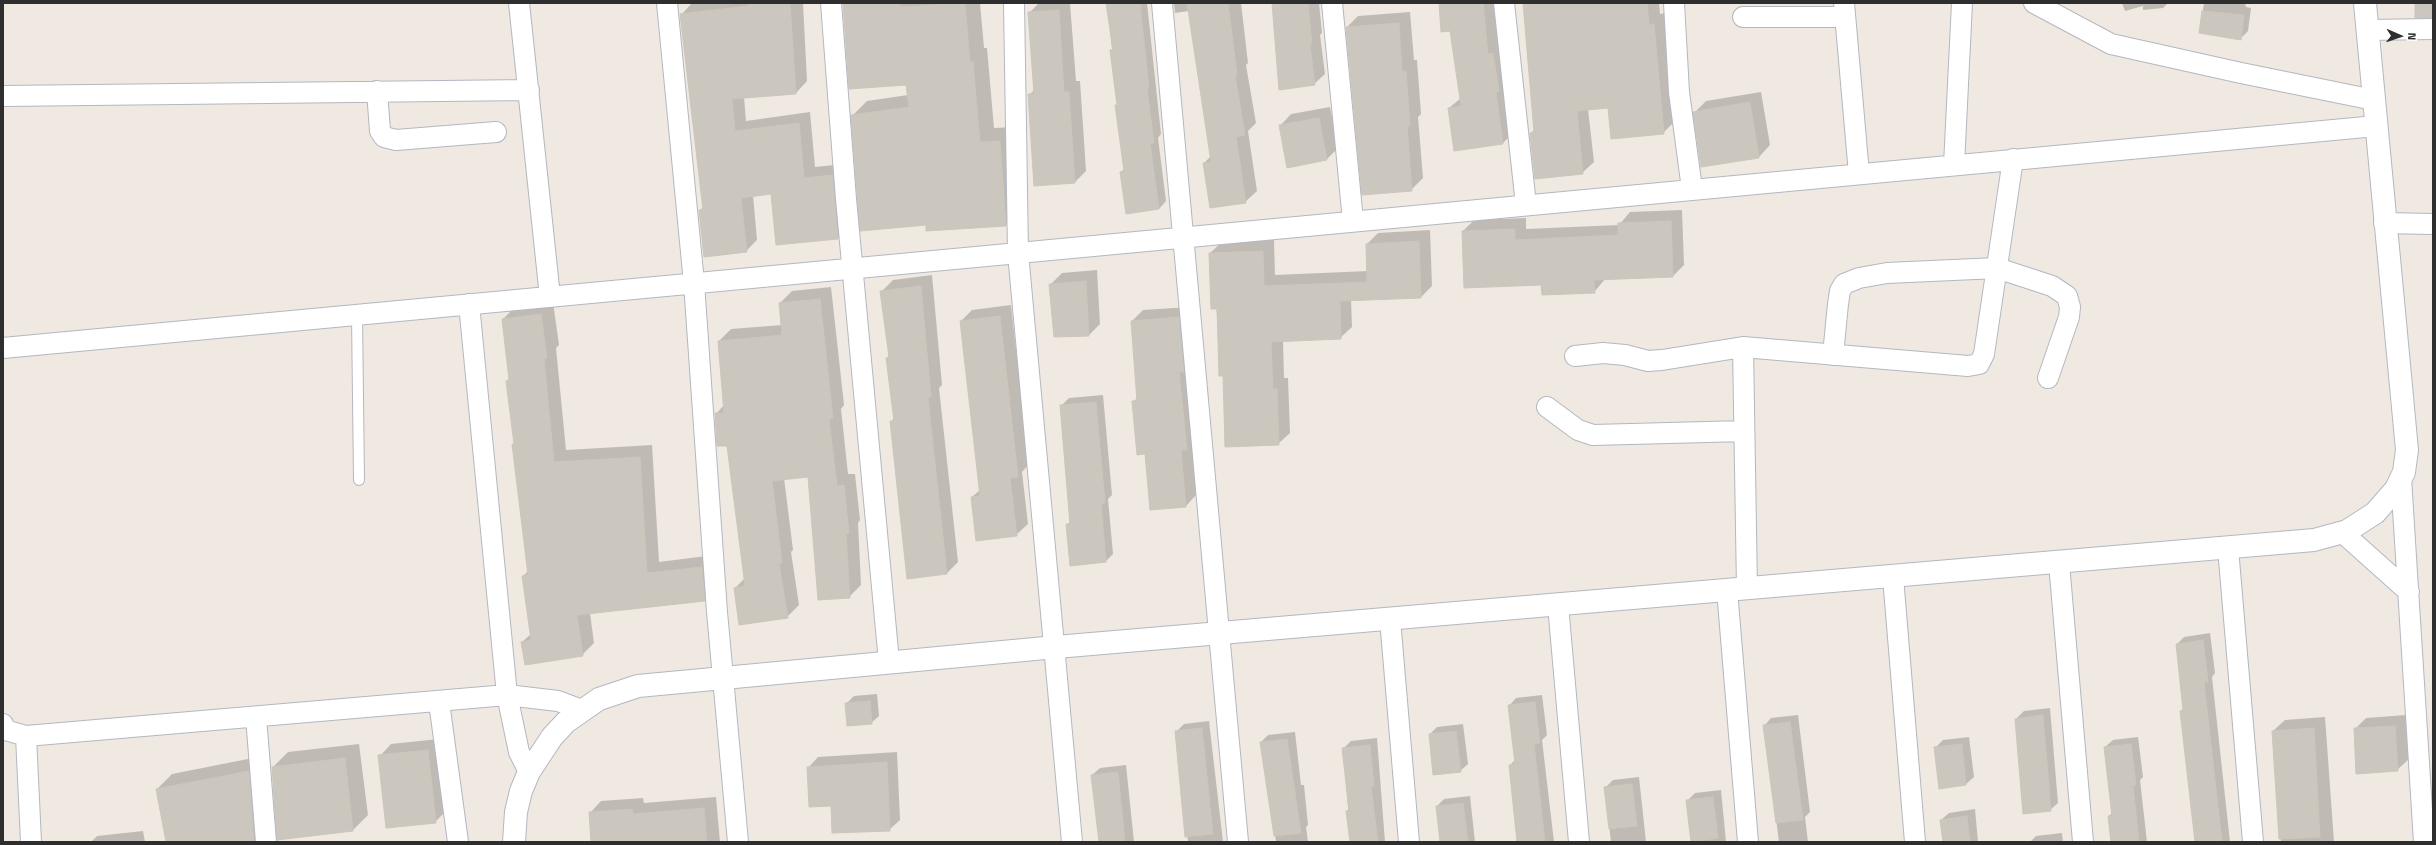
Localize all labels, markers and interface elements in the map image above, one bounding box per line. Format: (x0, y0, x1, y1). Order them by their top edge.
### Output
north arrow (2380, 16, 2420, 56)
text: N (2404, 32, 2420, 41)

